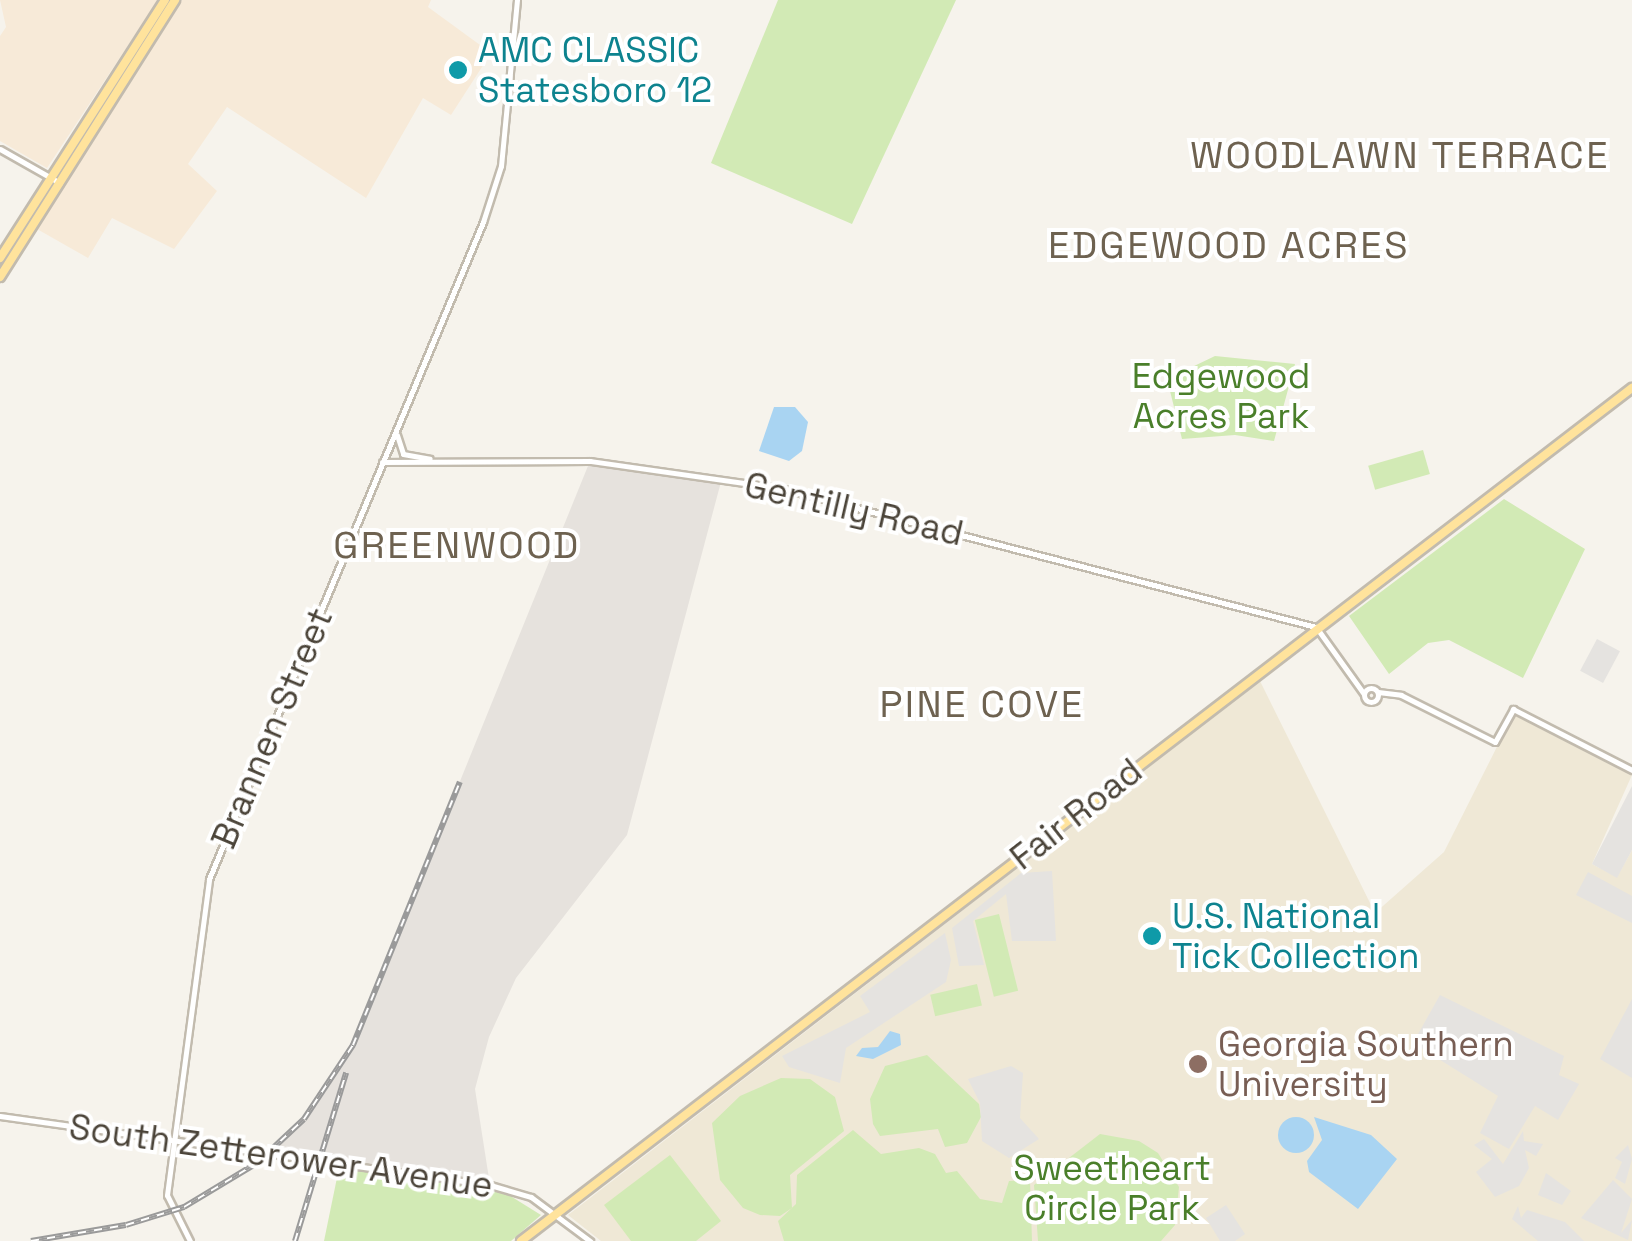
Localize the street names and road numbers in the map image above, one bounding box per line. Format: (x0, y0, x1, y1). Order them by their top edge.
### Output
street label: Gentilly Road (741, 463, 967, 555)
street label: Brannen Street (202, 602, 342, 854)
street label: Fair Road (1002, 750, 1150, 878)
street label: South Zetterower Avenue (66, 1105, 496, 1207)

